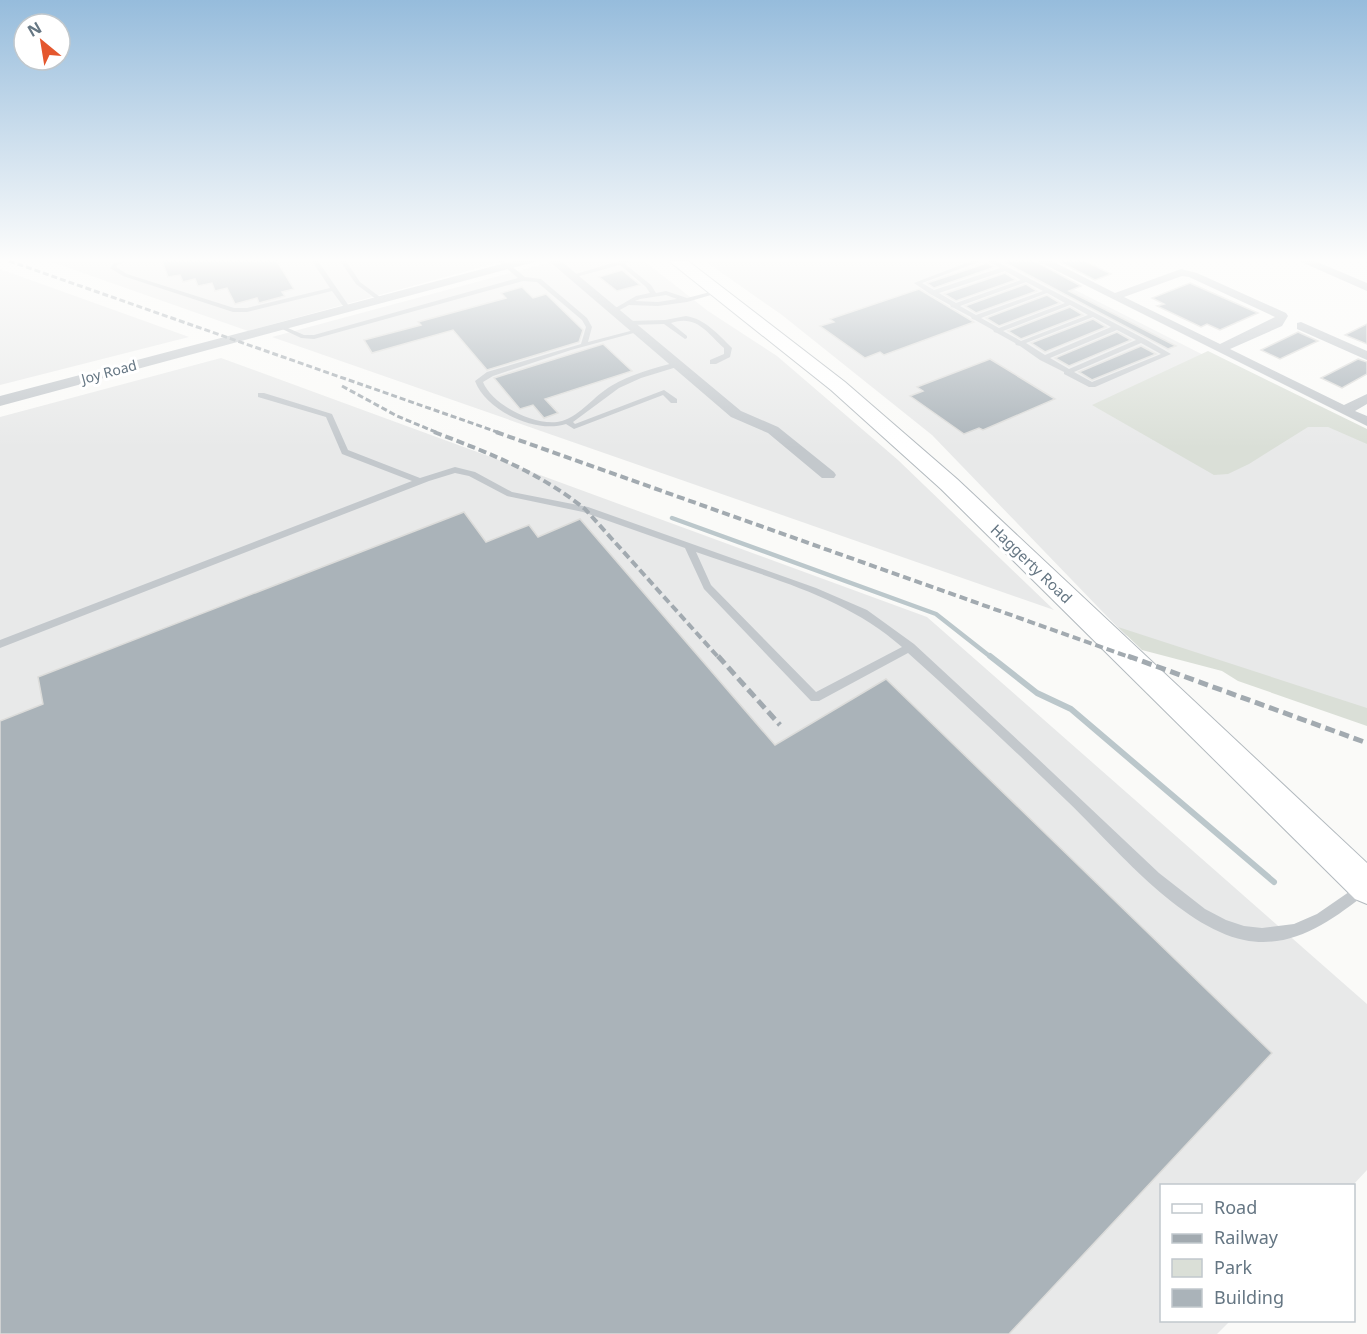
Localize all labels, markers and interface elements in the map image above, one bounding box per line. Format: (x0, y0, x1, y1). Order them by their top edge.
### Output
north arrow (12, 12, 72, 72)
text: N (23, 16, 46, 42)
street label: Joy Road (77, 355, 139, 389)
street label: Haggerty Road (987, 519, 1077, 607)
legend (1160, 1184, 1355, 1322)
text: Road (1214, 1195, 1257, 1219)
text: Railway (1214, 1225, 1279, 1249)
text: Park (1214, 1255, 1252, 1279)
text: Building (1214, 1285, 1284, 1309)

